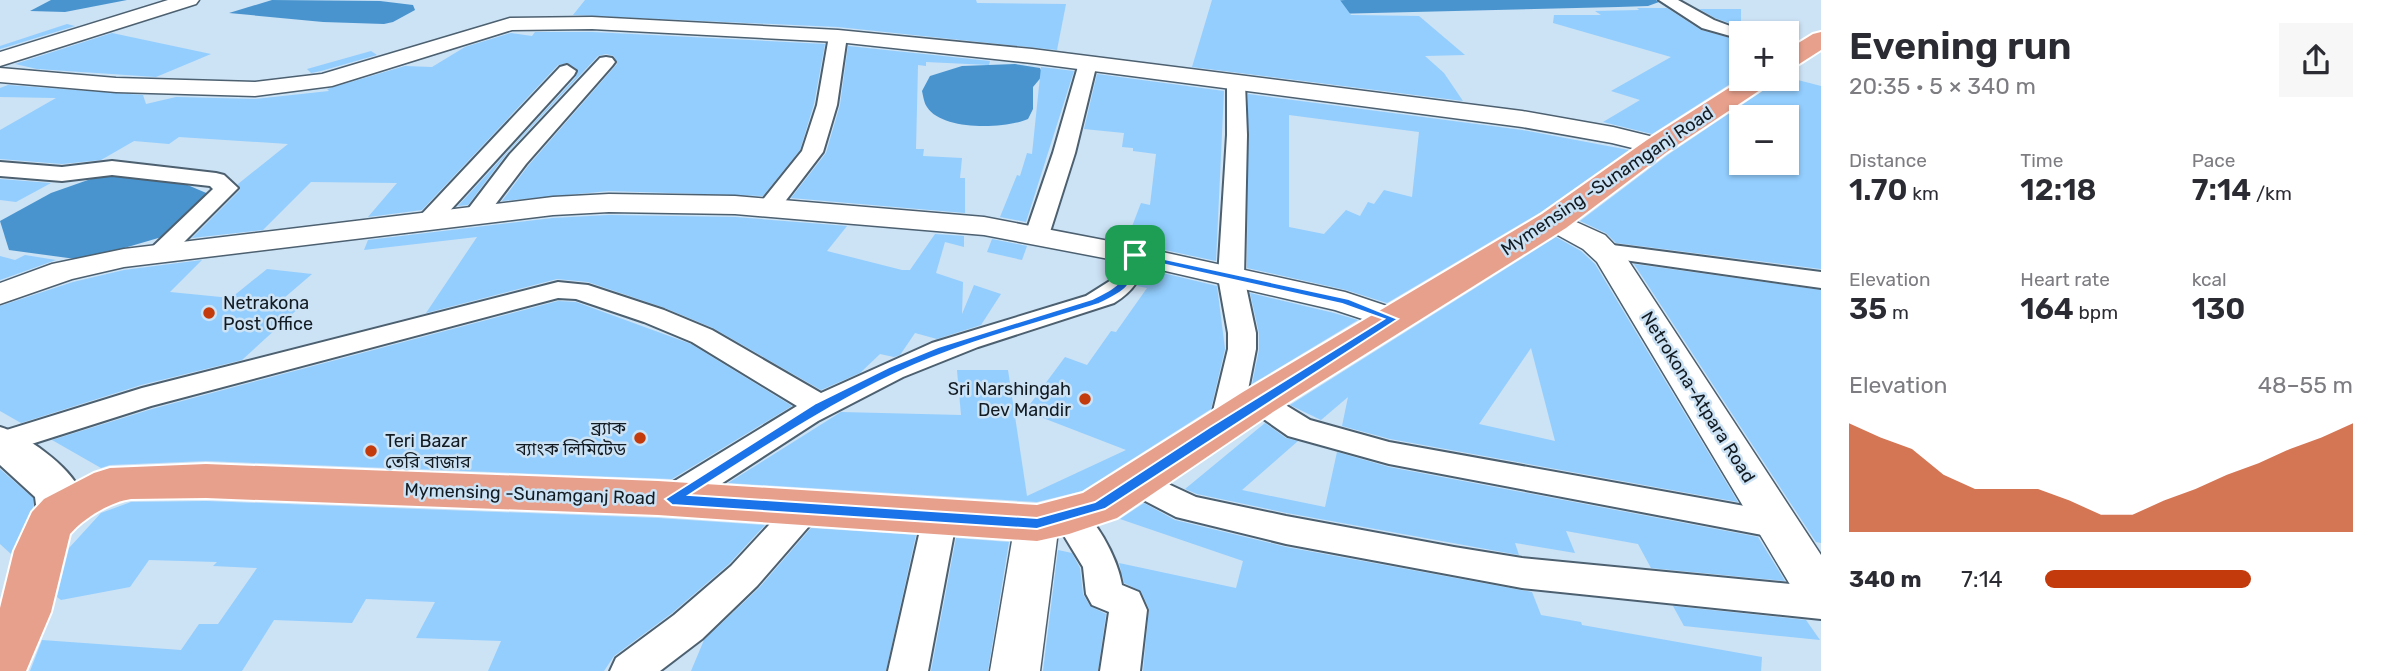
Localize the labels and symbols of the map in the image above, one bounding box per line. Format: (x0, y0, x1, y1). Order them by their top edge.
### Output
street label: Mymensing -Sunamganj Road (1497, 102, 1717, 260)
pin (1105, 225, 1165, 285)
place label: Netrakona Post Office (223, 292, 313, 335)
marker: Netrakona Post Office (201, 305, 217, 321)
street label: Netrokona-Atpara Road (1636, 307, 1760, 487)
place label: Sri Narshingah Dev Mandir (948, 378, 1071, 421)
marker: Sri Narshingah Dev Mandir (1077, 391, 1093, 407)
place label: ব্র্যাক ব্যাংক লিমিটেড (515, 417, 626, 460)
place label: Teri Bazar তেরি বাজার (385, 430, 471, 473)
marker: ব্র্যাক ব্যাংক লিমিটেড (632, 430, 648, 446)
marker: Teri Bazar তেরি বাজার (363, 443, 379, 459)
street label: Mymensing -Sunamganj Road (404, 479, 656, 509)

